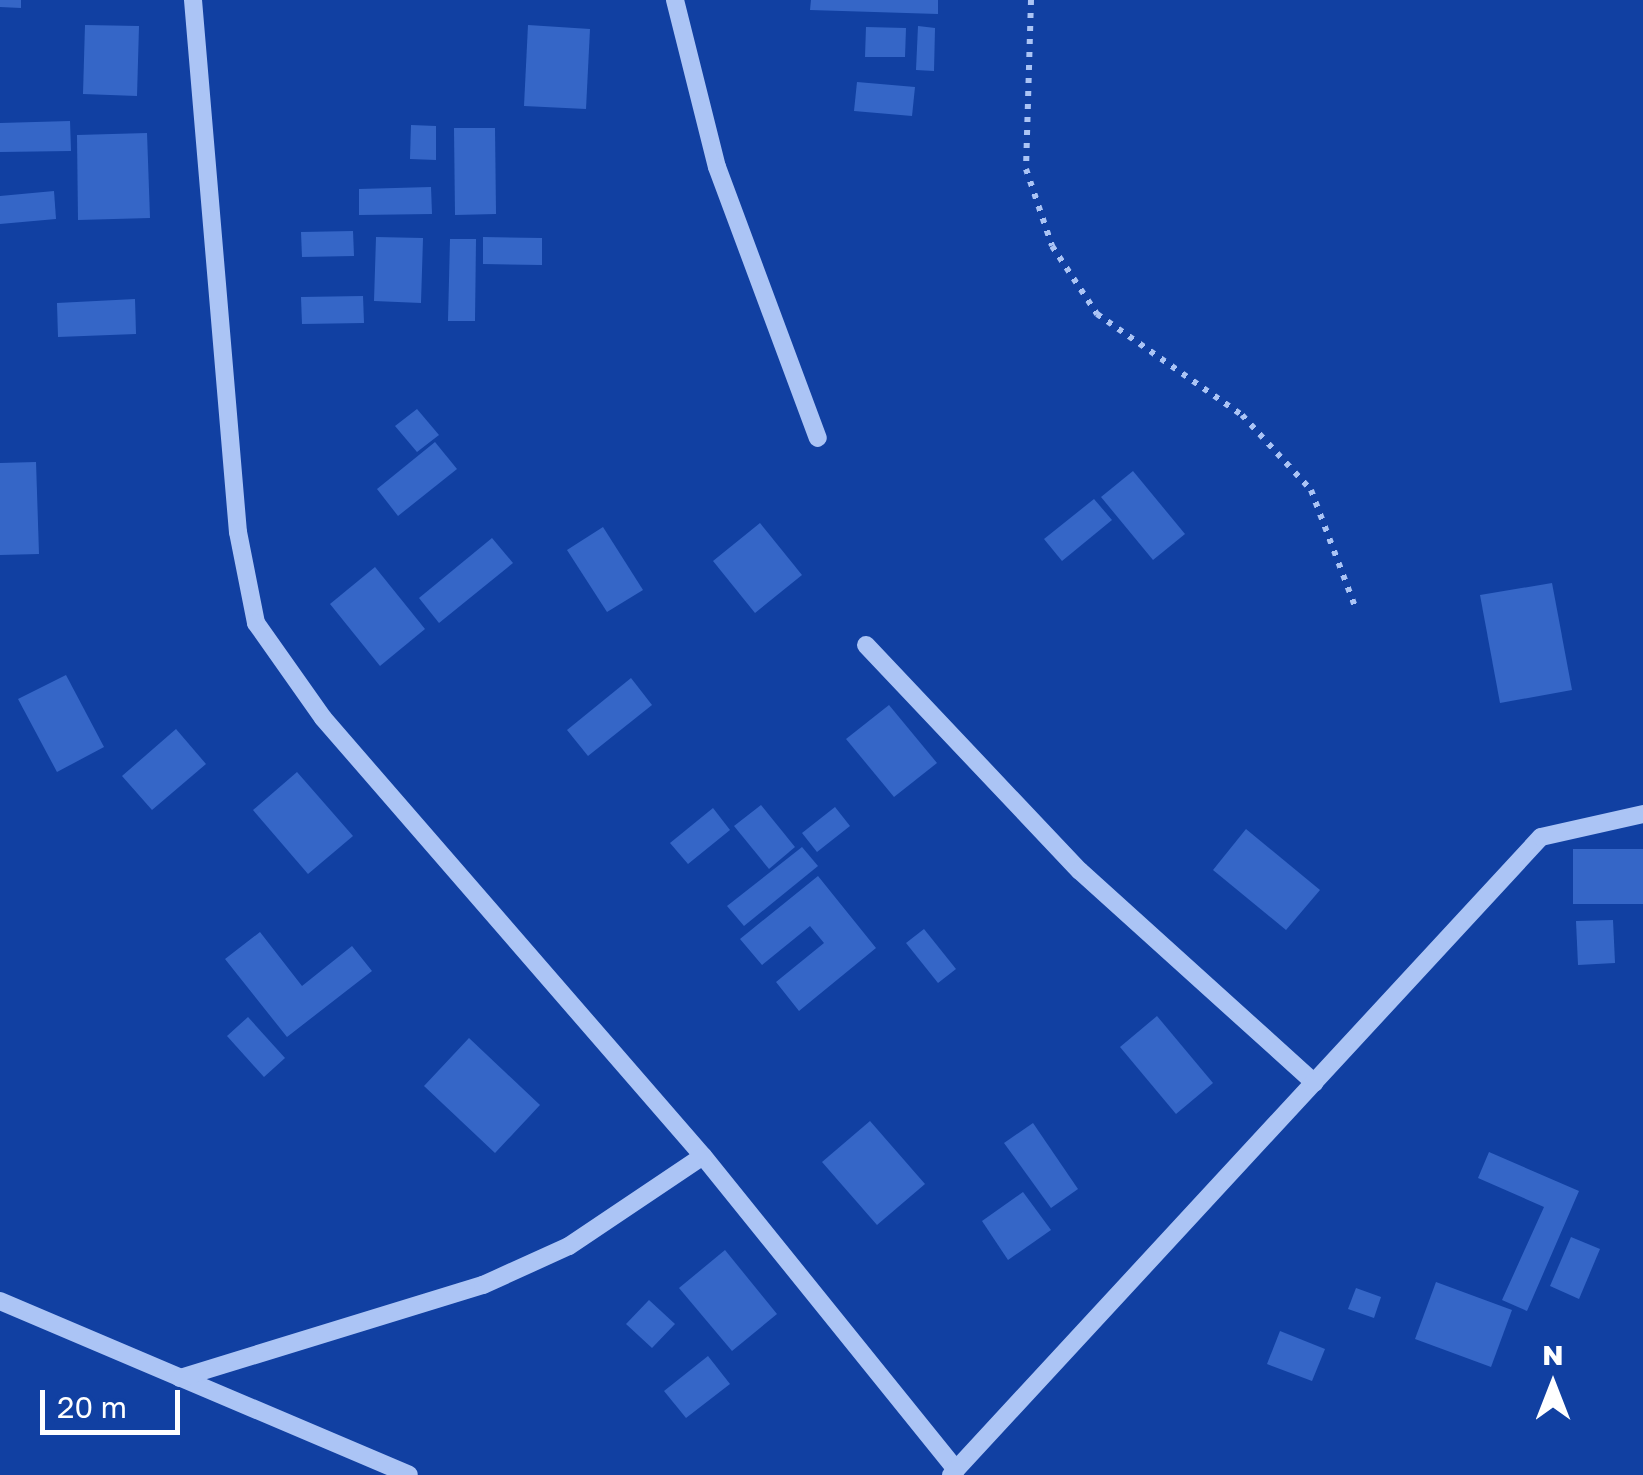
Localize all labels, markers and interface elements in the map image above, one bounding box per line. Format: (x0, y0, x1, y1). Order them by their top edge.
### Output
north arrow (1503, 1335, 1603, 1435)
text: N (1542, 1338, 1564, 1371)
scale bar (45, 1370, 185, 1432)
text: 20 m (57, 1389, 127, 1425)

